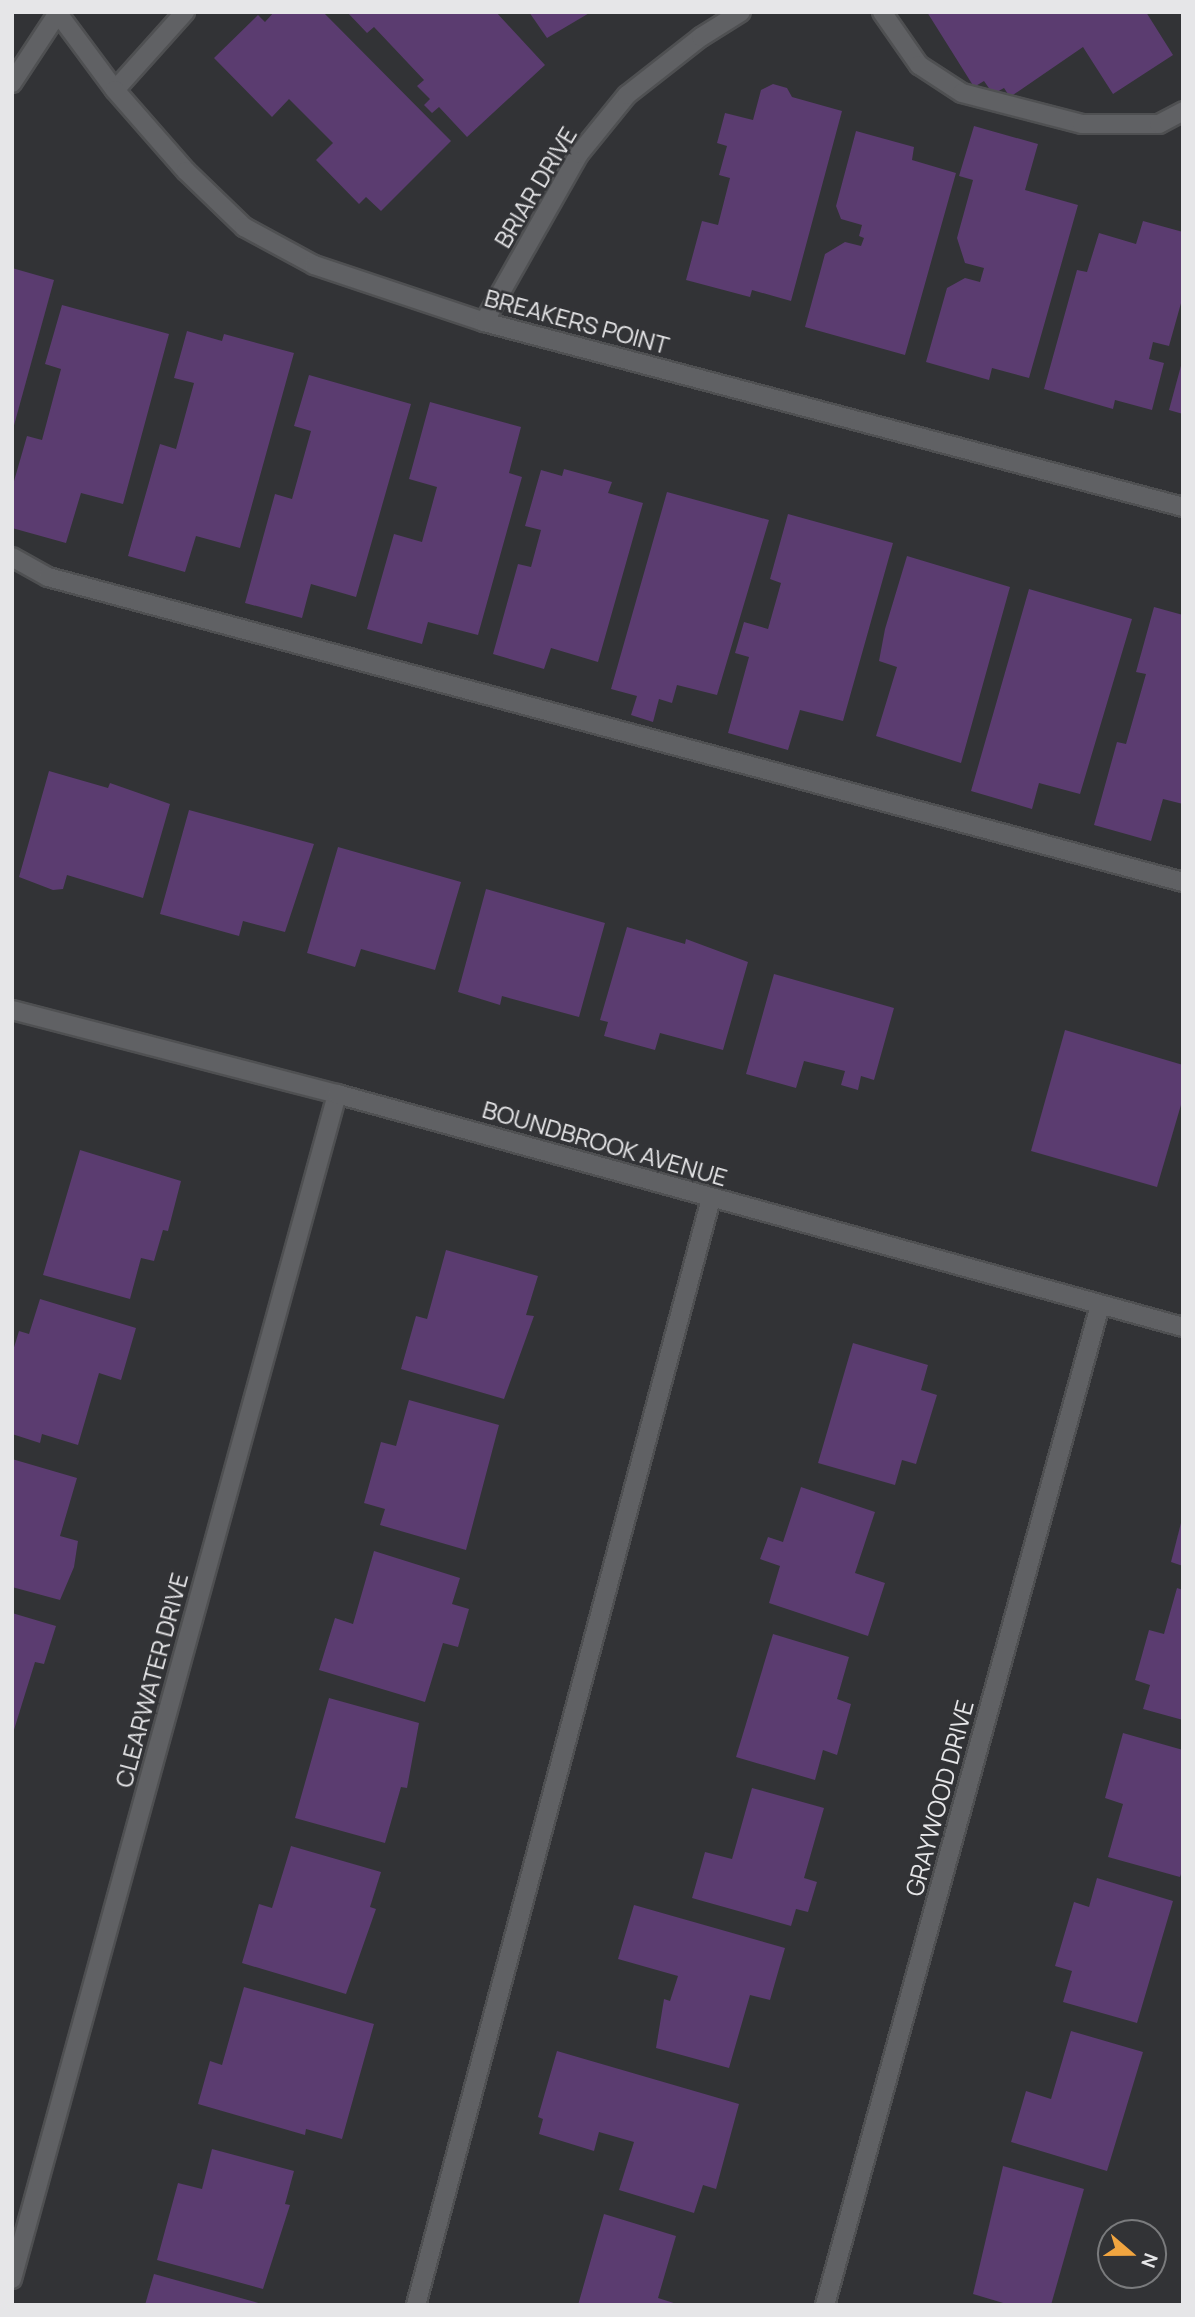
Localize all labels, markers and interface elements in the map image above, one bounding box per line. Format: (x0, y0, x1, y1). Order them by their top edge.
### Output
street label: BRIAR DRIVE (488, 121, 582, 253)
street label: BREAKERS POINT (482, 283, 672, 359)
street label: BOUNDBROOK AVENUE (479, 1094, 731, 1192)
street label: CLEARWATER DRIVE (109, 1570, 193, 1790)
street label: GRAYWOOD DRIVE (899, 1697, 979, 1899)
north arrow (1097, 2219, 1167, 2289)
text: N (1135, 2250, 1164, 2271)

